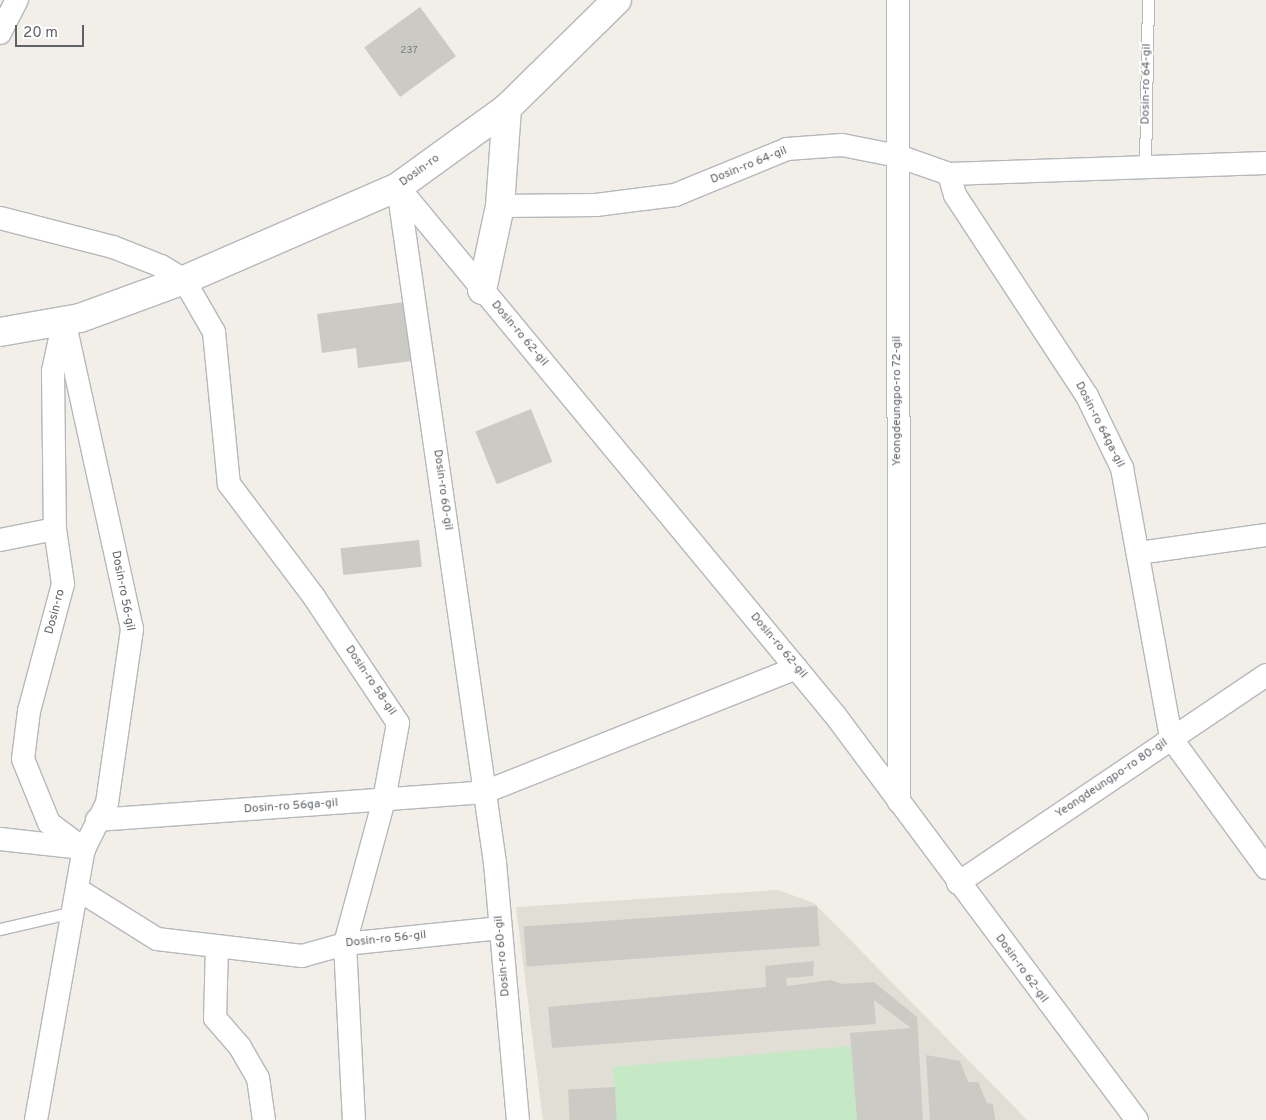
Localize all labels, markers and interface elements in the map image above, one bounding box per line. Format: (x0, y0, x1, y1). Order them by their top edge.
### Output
scale bar (18, 15, 86, 47)
text: 20 m (23, 24, 58, 43)
street label: Dosin-ro 64-gil (1139, 43, 1155, 125)
house number: 237 (400, 45, 418, 57)
street label: Dosin-ro 64-gil (709, 144, 789, 188)
street label: Dosin-ro (397, 152, 443, 190)
street label: Dosin-ro 62-gil (487, 298, 551, 370)
street label: Yeongdeungpo-ro 72-gil (891, 336, 905, 466)
street label: Dosin-ro 64ga-gil (1071, 380, 1127, 470)
street label: Dosin-ro 60-gil (429, 449, 455, 531)
street label: Dosin-ro 56-gil (107, 550, 137, 632)
street label: Dosin-ro (43, 588, 69, 636)
street label: Dosin-ro 62-gil (746, 610, 810, 682)
street label: Dosin-ro 58-gil (341, 643, 399, 719)
street label: Yeongdeungpo-ro 80-gil (1053, 736, 1171, 822)
street label: Dosin-ro 56ga-gil (243, 797, 339, 817)
street label: Dosin-ro 60-gil (492, 915, 514, 997)
street label: Dosin-ro 56-gil (345, 929, 427, 951)
street label: Dosin-ro 62-gil (991, 932, 1051, 1006)

